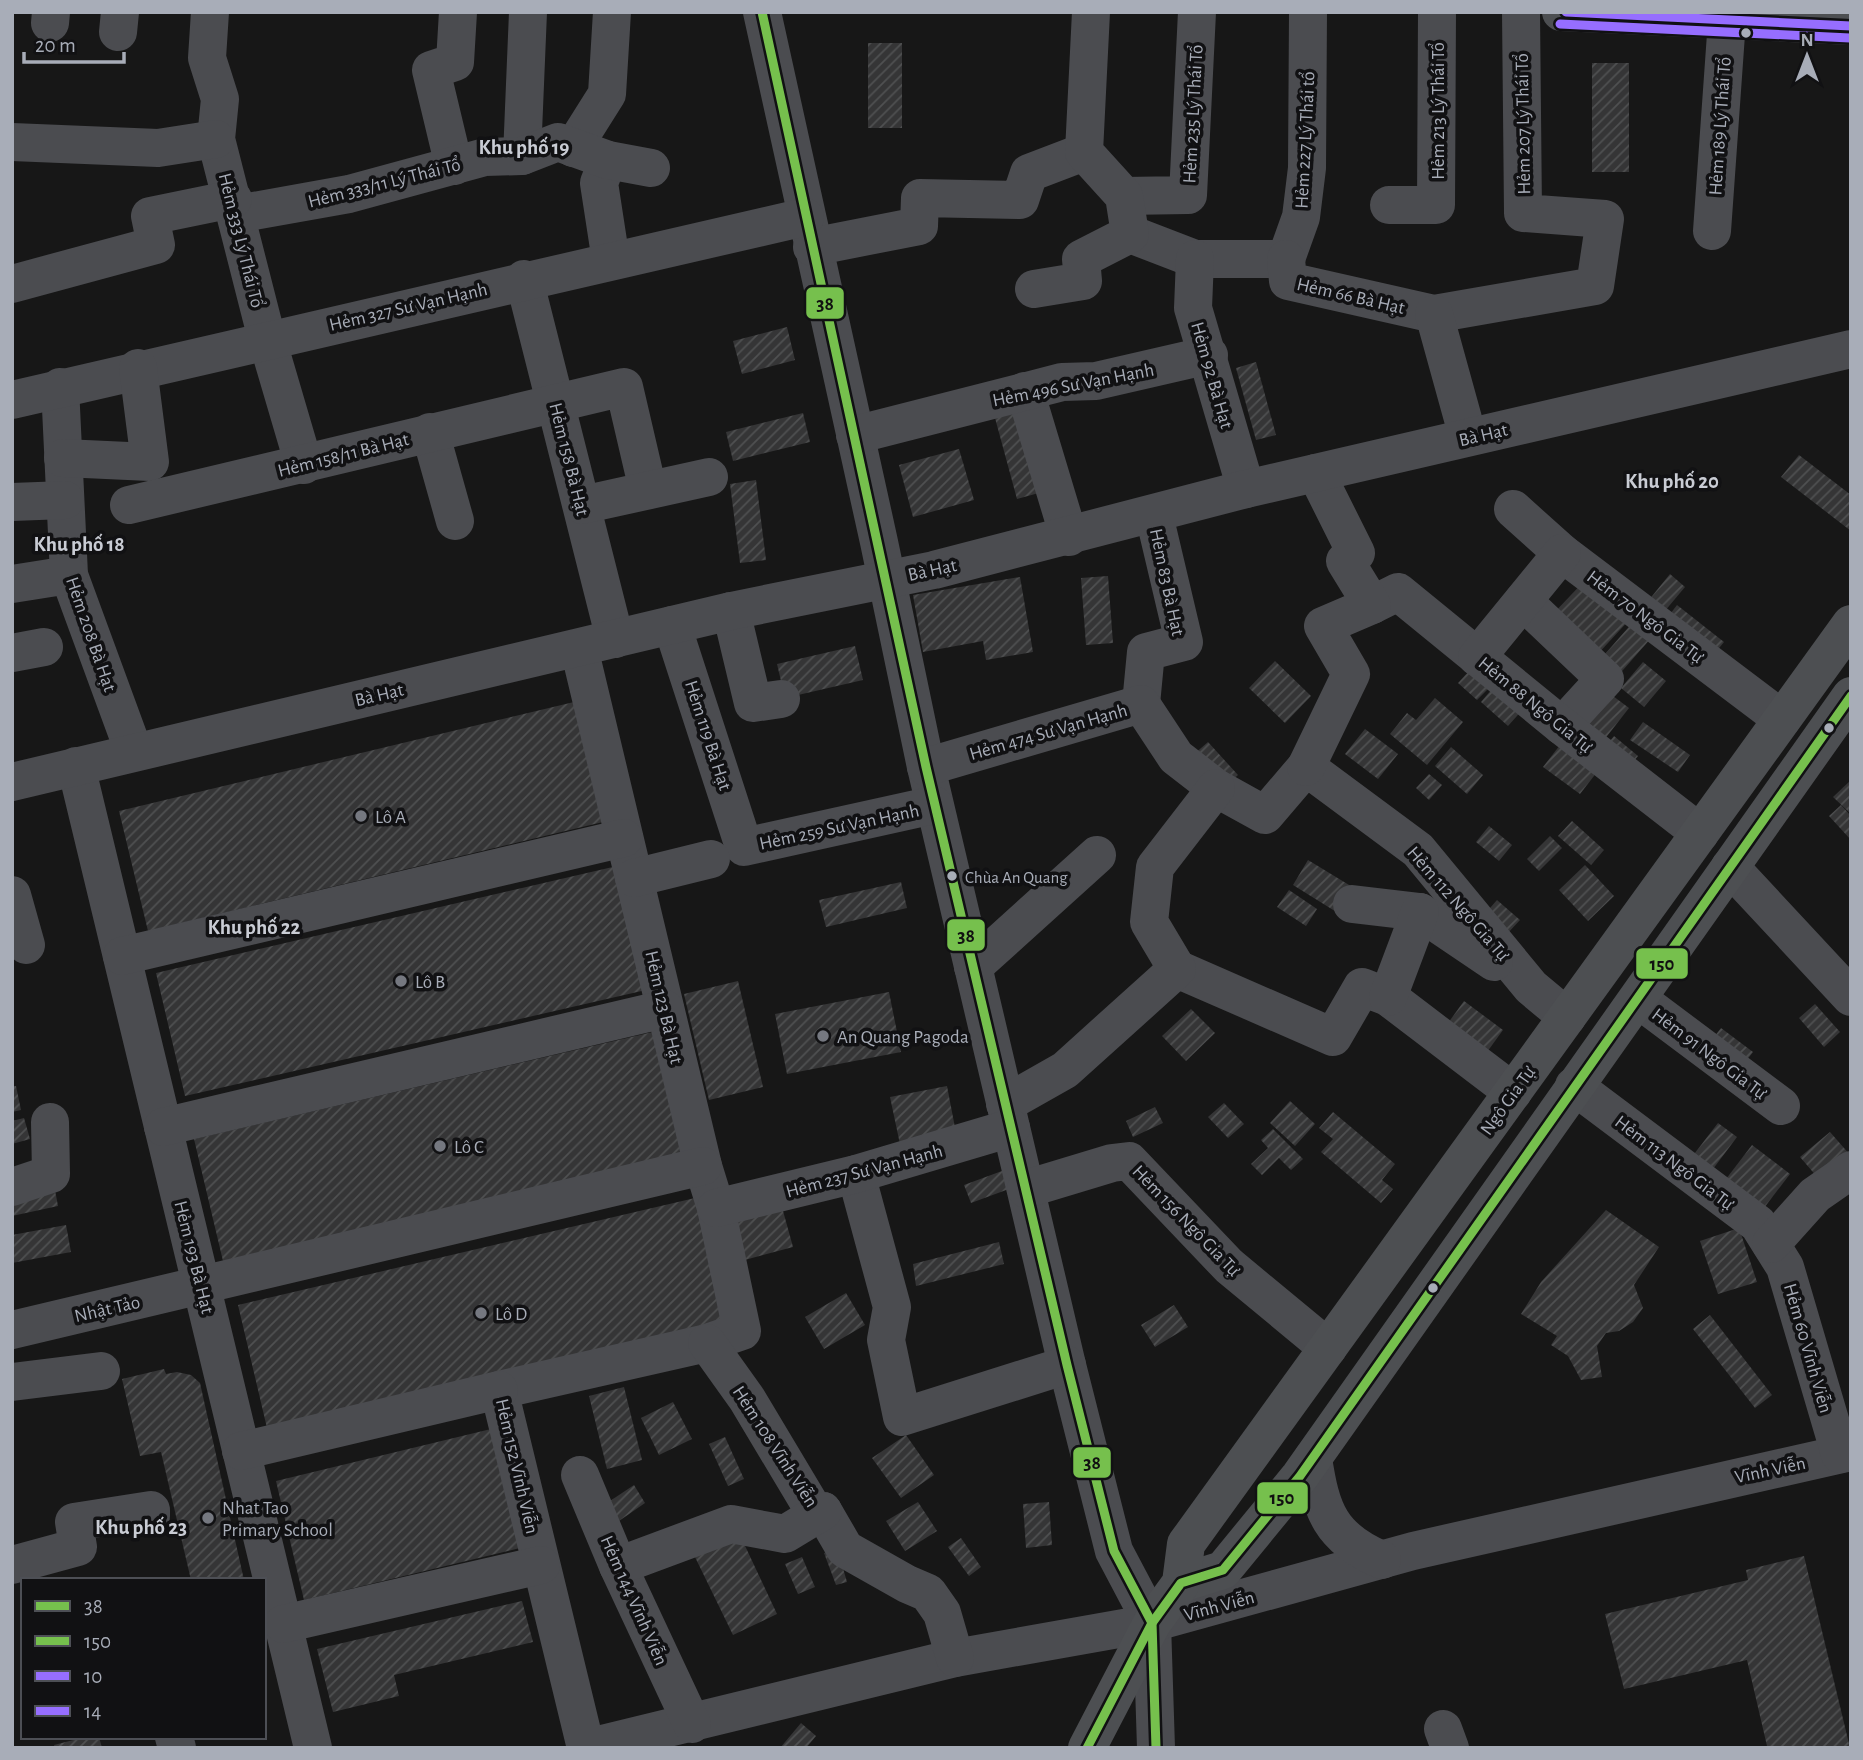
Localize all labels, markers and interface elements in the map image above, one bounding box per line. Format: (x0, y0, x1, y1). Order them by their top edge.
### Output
scale bar (24, 21, 124, 65)
north arrow (1772, 21, 1842, 91)
unlabelled marker (1739, 26, 1753, 40)
text: N (1800, 31, 1814, 50)
text: 20 m (35, 35, 76, 56)
street label: Hẻm 213 Lý Thái Tổ (1428, 42, 1448, 180)
street label: Hẻm 235 Lý Thái Tổ (1179, 44, 1207, 184)
street label: Hẻm 207 Lý Thái Tổ (1512, 53, 1534, 195)
street label: Hẻm 189 Lý Thái Tổ (1705, 56, 1735, 196)
street label: Hẻm 227 Lý Thái tổ (1291, 71, 1319, 209)
district label: Khu phố 19 (479, 136, 569, 158)
street label: Hẻm 333/11 Lý Thái Tổ (306, 154, 463, 212)
street label: Hẻm 333 Lý Thái Tổ (215, 171, 267, 310)
street label: Hẻm 66 Bà Hạt (1295, 275, 1407, 318)
street label: Hẻm 327 Sư Vạn Hạnh (327, 280, 489, 335)
line badge: 38 (805, 286, 845, 320)
text: 38 (816, 295, 834, 314)
street label: Hẻm 92 Bà Hạt (1187, 320, 1236, 431)
street label: Hẻm 496 Sư Vạn Hạnh (991, 360, 1156, 410)
street label: Hẻm 158 Bà Hạt (545, 401, 592, 518)
street label: Bà Hạt (1457, 421, 1510, 450)
street label: Hẻm 158/11 Bà Hạt (276, 430, 411, 481)
district label: Khu phố 20 (1625, 470, 1719, 492)
street label: Hẻm 83 Bà Hạt (1146, 527, 1187, 638)
district label: Khu phố 18 (33, 533, 125, 555)
street label: Bà Hạt (906, 556, 959, 585)
street label: Hẻm 70 Ngô Gia Tự (1583, 567, 1707, 667)
street label: Hẻm 208 Bà Hạt (62, 575, 119, 694)
street label: Hẻm 88 Ngô Gia Tự (1474, 653, 1596, 757)
street label: Hẻm 119 Bà Hạt (681, 678, 734, 793)
street label: Bà Hạt (353, 681, 406, 710)
street label: Hẻm 474 Sư Vạn Hạnh (967, 701, 1130, 764)
unlabelled marker (1822, 721, 1836, 735)
street label: Hẻm 259 Sư Vạn Hạnh (758, 801, 921, 854)
marker: Lô A (353, 808, 369, 824)
place label: Lô A (375, 808, 406, 827)
street label: Hẻm 112 Ngô Gia Tự (1403, 843, 1513, 965)
marker: Chùa An Quang (945, 869, 959, 883)
place label: Chùa An Quang (965, 869, 1068, 887)
district label: Khu phố 22 (208, 916, 301, 938)
line badge: 38 (946, 918, 986, 952)
text: 38 (957, 927, 975, 946)
line badge: 150 (1635, 947, 1689, 980)
street label: Hẻm 123 Bà Hạt (641, 949, 686, 1066)
text: 150 (1650, 955, 1675, 974)
marker: Lô B (393, 973, 409, 989)
place label: Lô B (415, 973, 445, 992)
street label: Hẻm 91 Ngô Gia Tự (1648, 1005, 1770, 1103)
marker: An Quang Pagoda (815, 1028, 831, 1044)
place label: An Quang Pagoda (837, 1028, 969, 1047)
street label: Ngô Gia Tự (1477, 1063, 1539, 1139)
street label: Hẻm 113 Ngô Gia Tự (1611, 1112, 1737, 1214)
marker: Lô C (432, 1138, 448, 1154)
place label: Lô C (454, 1138, 484, 1157)
street label: Hẻm 237 Sư Vạn Hạnh (784, 1141, 945, 1202)
street label: Hẻm 156 Ngô Gia Tự (1128, 1162, 1244, 1280)
street label: Hẻm 193 Bà Hạt (170, 1199, 217, 1316)
unlabelled marker (1426, 1281, 1440, 1295)
street label: Hẻm 60 Vĩnh Viễn (1780, 1281, 1836, 1415)
street label: Nhật Tảo (73, 1293, 142, 1326)
marker: Lô D (473, 1305, 489, 1321)
place label: Lô D (495, 1305, 527, 1324)
street label: Hẻm 108 Vĩnh Viễn (729, 1382, 822, 1511)
street label: Hẻm 152 Vĩnh Viễn (492, 1397, 542, 1536)
line badge: 38 (1072, 1446, 1112, 1479)
street label: Vĩnh Viễn (1733, 1453, 1808, 1487)
text: 38 (1083, 1454, 1101, 1473)
line badge: 150 (1256, 1481, 1309, 1515)
text: 150 (1270, 1489, 1295, 1508)
place label: Nhat Tao Primary School (222, 1499, 333, 1540)
marker: Nhat Tao Primary School (200, 1510, 216, 1526)
district label: Khu phố 23 (95, 1516, 187, 1538)
street label: Hẻm 144 Vĩnh Viễn (597, 1533, 672, 1668)
legend (21, 1578, 266, 1739)
street label: Vĩnh Viễn (1182, 1587, 1257, 1625)
text: 38 (84, 1596, 103, 1617)
text: 150 (84, 1631, 111, 1652)
text: 10 (84, 1666, 102, 1687)
text: 14 (84, 1701, 101, 1722)

